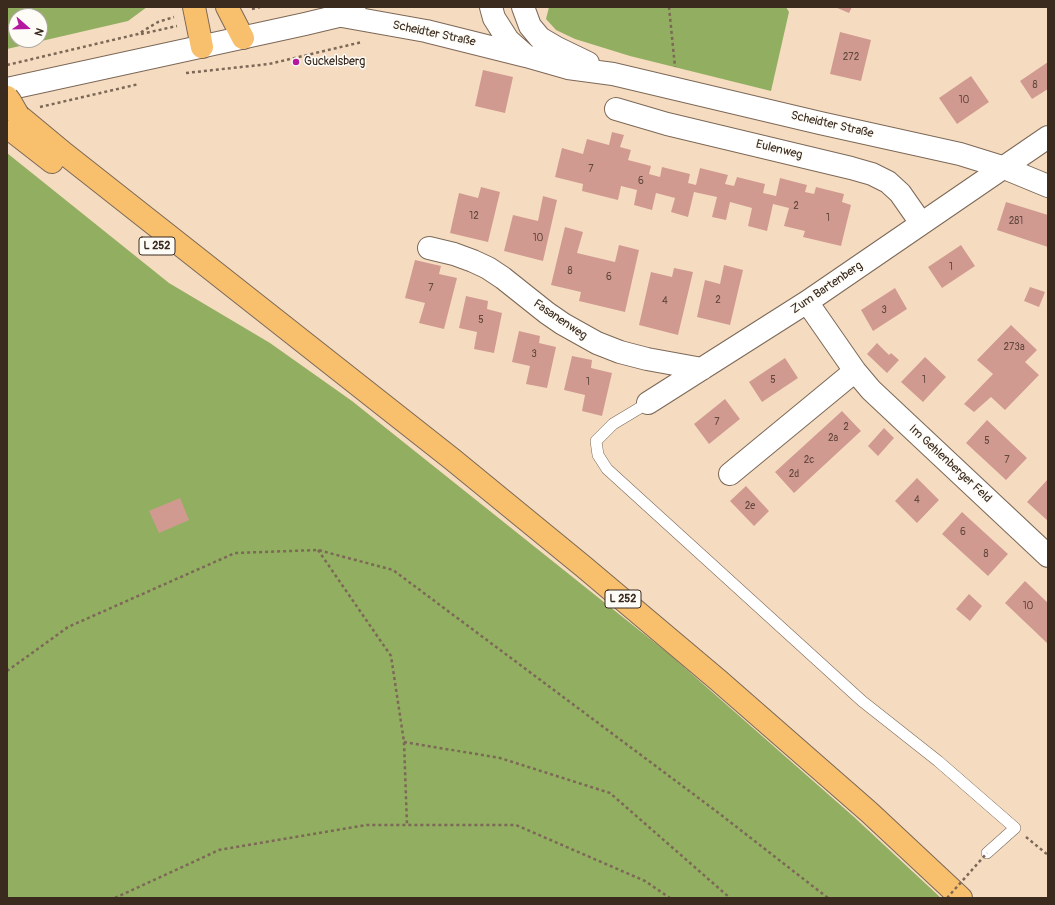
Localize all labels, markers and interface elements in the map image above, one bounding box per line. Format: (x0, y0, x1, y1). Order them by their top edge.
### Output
north arrow (8, 8, 48, 48)
street label: Scheidter Straße (391, 18, 477, 50)
text: N (31, 26, 46, 38)
house number: 272 (843, 51, 859, 63)
place label: Guckelsberg (304, 55, 365, 69)
marker: Guckelsberg (291, 57, 301, 67)
house number: 8 (1032, 79, 1038, 91)
house number: 10 (959, 94, 969, 106)
street label: Scheidter Straße (789, 108, 875, 142)
street label: Eulenweg (754, 137, 804, 163)
house number: 7 (588, 163, 594, 175)
house number: 6 (638, 175, 644, 187)
house number: 2 (793, 200, 799, 212)
house number: 12 (469, 210, 479, 222)
house number: 1 (826, 212, 830, 224)
house number: 281 (1009, 215, 1023, 227)
house number: 10 (533, 232, 543, 244)
road number: L 252 (139, 237, 175, 255)
street label: Zum Bartenberg (788, 259, 866, 317)
house number: 1 (949, 261, 953, 273)
house number: 8 (567, 265, 573, 277)
house number: 6 (606, 271, 612, 283)
house number: 7 (428, 282, 434, 294)
house number: 2 (715, 294, 721, 306)
house number: 4 (662, 295, 668, 307)
street label: Fasanenweg (530, 297, 590, 343)
house number: 3 (881, 304, 887, 316)
house number: 5 (478, 314, 484, 326)
house number: 273a (1003, 341, 1025, 353)
house number: 3 (531, 348, 537, 360)
house number: 5 (770, 374, 776, 386)
house number: 1 (922, 374, 926, 386)
house number: 1 (586, 376, 590, 388)
house number: 7 (714, 416, 720, 428)
house number: 2 (843, 421, 849, 433)
street label: Im Gehlenberger Feld (906, 422, 994, 506)
house number: 2a (828, 432, 838, 444)
house number: 5 (984, 435, 990, 447)
house number: 2c (804, 454, 814, 466)
house number: 7 (1004, 454, 1010, 466)
house number: 2d (789, 468, 799, 480)
house number: 4 (914, 494, 920, 506)
house number: 2e (745, 500, 755, 512)
house number: 6 (960, 526, 966, 538)
house number: 8 (983, 548, 989, 560)
road number: L 252 (605, 590, 641, 608)
house number: 10 (1023, 600, 1033, 612)

